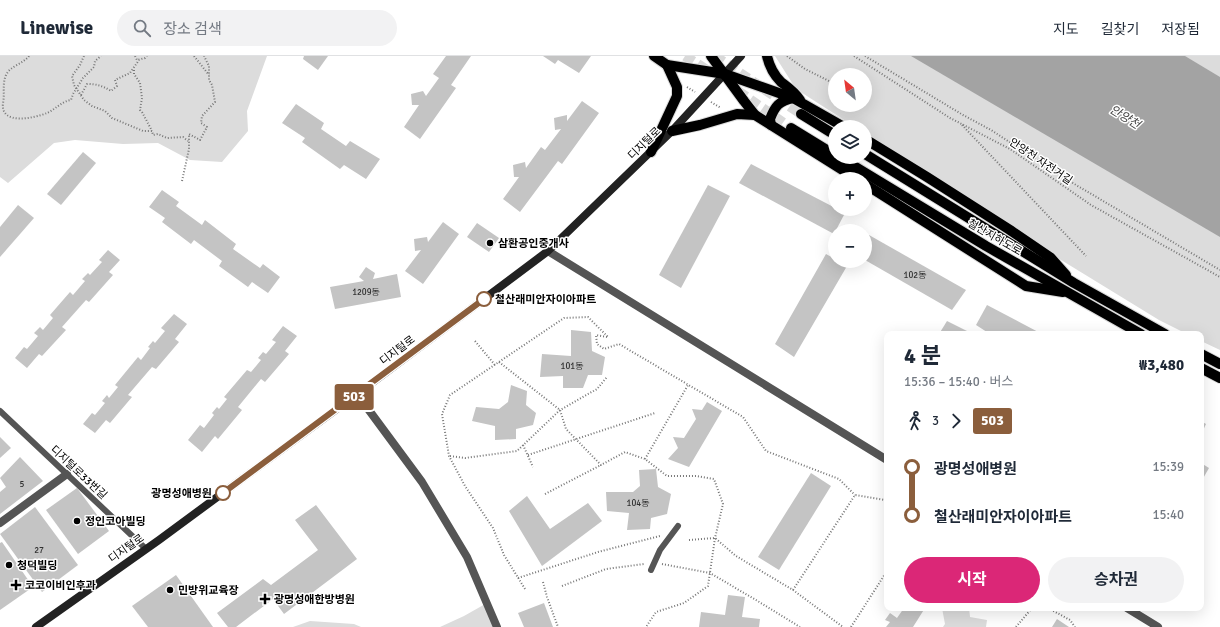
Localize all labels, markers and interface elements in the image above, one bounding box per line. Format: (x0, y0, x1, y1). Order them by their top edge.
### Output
search box (117, 10, 397, 46)
text: Linewise (20, 16, 93, 40)
icon: search (131, 17, 153, 39)
text: 장소 검색 (163, 20, 222, 38)
text: 지도 (1053, 21, 1079, 38)
text: 길찾기 (1101, 21, 1139, 38)
text: 저장됨 (1161, 21, 1200, 38)
north arrow (828, 68, 872, 112)
map controls (828, 68, 872, 268)
water label: 안양천 (1107, 102, 1144, 134)
button: layers (828, 120, 872, 164)
street label: 디지털로 (625, 125, 663, 162)
street label: 안양천 자전거길 (1007, 136, 1075, 187)
button: + (828, 172, 872, 216)
street label: 철산지하도로 (965, 217, 1024, 258)
button: − (828, 224, 872, 268)
place label: 삼환공인중개사 (498, 237, 569, 250)
marker: 삼환공인중개사 (485, 238, 495, 248)
house number: 102동 (904, 270, 926, 281)
house number: 1209동 (352, 287, 380, 298)
marker: 철산래미안자이아파트 (476, 291, 492, 307)
place label: 철산래미안자이아파트 (495, 293, 596, 306)
street label: 디지털로 (377, 333, 417, 368)
text: 4 분 (904, 342, 941, 369)
text: ₩3,480 (1139, 356, 1184, 374)
house number: 101동 (561, 361, 583, 372)
text: 15:36 – 15:40 · 버스 (904, 374, 1013, 390)
line badge: 503 (331, 384, 377, 410)
text: 503 (343, 388, 365, 405)
icon: walk (904, 410, 926, 432)
icon: forward (945, 410, 967, 432)
text: 503 (981, 412, 1004, 429)
text: 3 (932, 413, 939, 429)
street label: 디지털로33번길 (48, 443, 110, 502)
text: 15:39 (1152, 459, 1184, 475)
text: 광명성애병원 (934, 460, 1017, 478)
house number: 5 (20, 479, 25, 490)
marker: 광명성애병원 (215, 485, 231, 501)
place label: 광명성애병원 (151, 487, 212, 500)
house number: 104동 (627, 498, 649, 509)
text: 15:40 (1152, 507, 1184, 523)
text: 철산래미안자이아파트 (934, 508, 1072, 526)
place label: 정인코아빌딩 (85, 515, 146, 528)
marker: 정인코아빌딩 (72, 516, 82, 526)
street label: 디지털로 (106, 531, 147, 565)
house number: 27 (34, 545, 44, 556)
button: 시작 (904, 557, 1040, 603)
button: 승차권 (1048, 557, 1184, 603)
place label: 청덕빌딩 (17, 559, 57, 572)
marker: 청덕빌딩 (4, 560, 14, 570)
marker: 코코이비인후과 (10, 579, 22, 591)
place label: 코코이비인후과 (25, 579, 96, 592)
place label: 민방위교육장 (178, 584, 239, 597)
marker: 민방위교육장 (165, 585, 175, 595)
marker: 광명성애한방병원 (259, 593, 271, 605)
place label: 광명성애한방병원 (274, 593, 355, 606)

